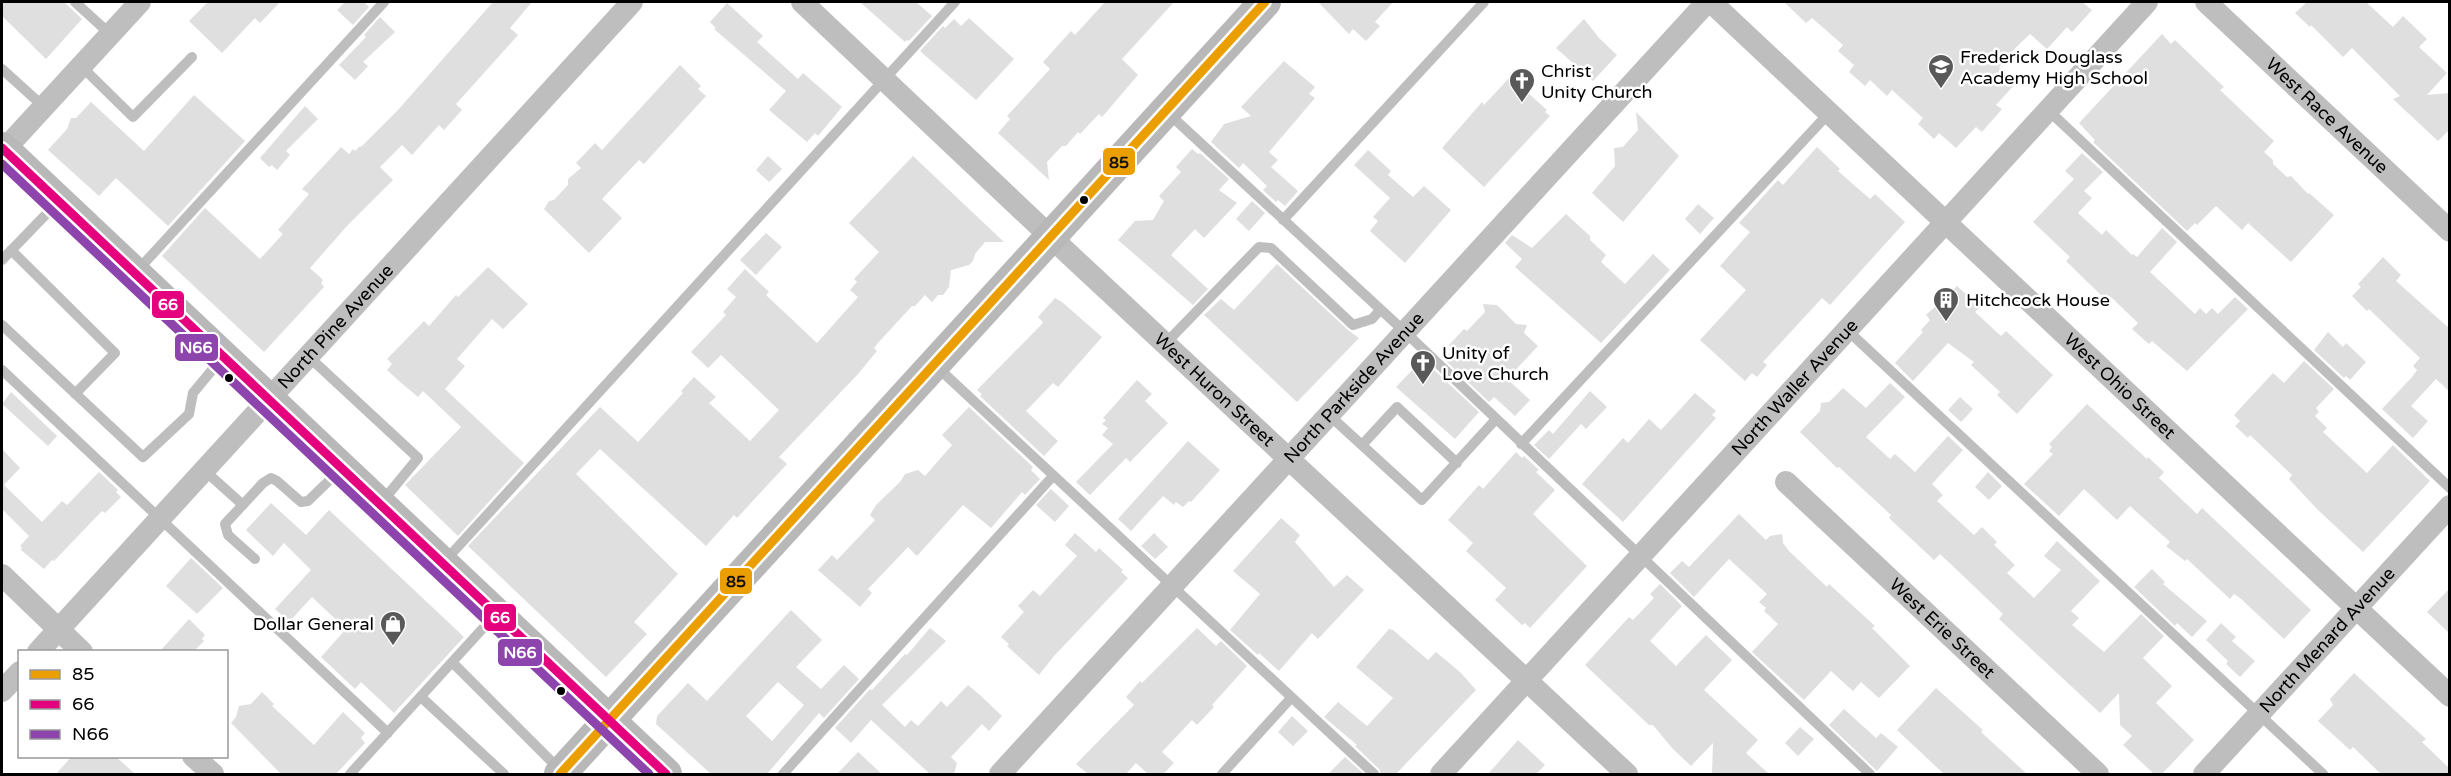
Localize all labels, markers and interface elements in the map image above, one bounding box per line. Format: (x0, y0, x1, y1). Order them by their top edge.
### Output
place label: Frederick Douglass Academy High School (1960, 46, 2148, 89)
school or university icon: Frederick Douglass Academy High School (1926, 52, 1956, 90)
street label: West Race Avenue (2261, 53, 2393, 178)
place label: Christ Unity Church (1541, 60, 1652, 103)
church icon: Christ Unity Church (1507, 66, 1537, 104)
line badge: 85 (1102, 147, 1136, 176)
text: 85 (1109, 153, 1129, 173)
unlabelled marker (1078, 194, 1090, 206)
street label: North Pine Avenue (273, 259, 398, 393)
building icon: Hitchcock House (1931, 285, 1961, 323)
place label: Hitchcock House (1966, 289, 2110, 311)
line badge: 66 (151, 290, 185, 319)
text: 66 (158, 295, 178, 315)
street label: North Parkside Avenue (1279, 308, 1428, 468)
street label: North Waller Avenue (1727, 314, 1863, 460)
street label: West Huron Street (1150, 328, 1279, 451)
street label: West Ohio Street (2060, 328, 2180, 444)
line badge: N66 (174, 333, 219, 362)
text: N66 (180, 338, 212, 358)
place label: Unity of Love Church (1442, 342, 1549, 385)
church icon: Unity of Love Church (1408, 348, 1438, 386)
unlabelled marker (223, 372, 235, 384)
street label: North Menard Avenue (2255, 562, 2399, 717)
line badge: 85 (719, 567, 753, 595)
text: 85 (726, 572, 746, 592)
street label: West Erie Street (1885, 573, 2000, 683)
line badge: 66 (483, 603, 517, 632)
text: 66 (490, 608, 510, 628)
shop icon: Dollar General (378, 609, 408, 647)
place label: Dollar General (253, 613, 374, 635)
line badge: N66 (497, 638, 543, 667)
text: N66 (504, 643, 536, 663)
legend (18, 650, 228, 758)
text: 85 (72, 663, 95, 685)
unlabelled marker (555, 685, 567, 697)
text: 66 (72, 693, 95, 715)
text: N66 (72, 723, 109, 745)

